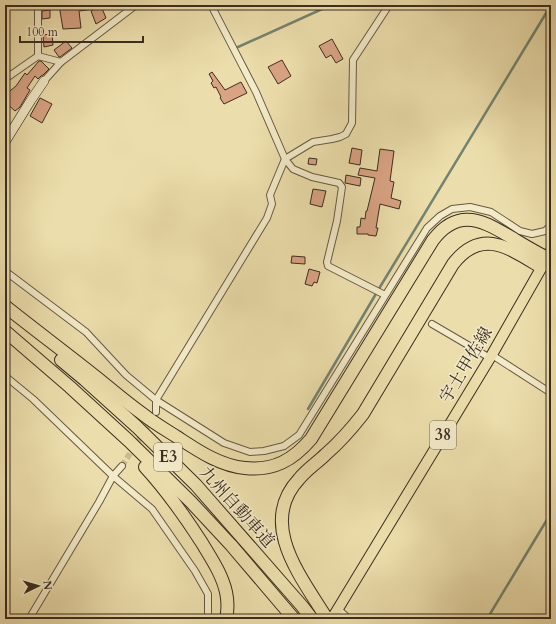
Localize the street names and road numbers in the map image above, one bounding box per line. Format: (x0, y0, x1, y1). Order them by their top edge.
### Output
street label: 宇土甲佐線 (434, 323, 498, 407)
road number: 38 (430, 421, 456, 449)
road number: E3 (154, 443, 182, 471)
street label: 九州自動車道 (194, 461, 280, 553)

